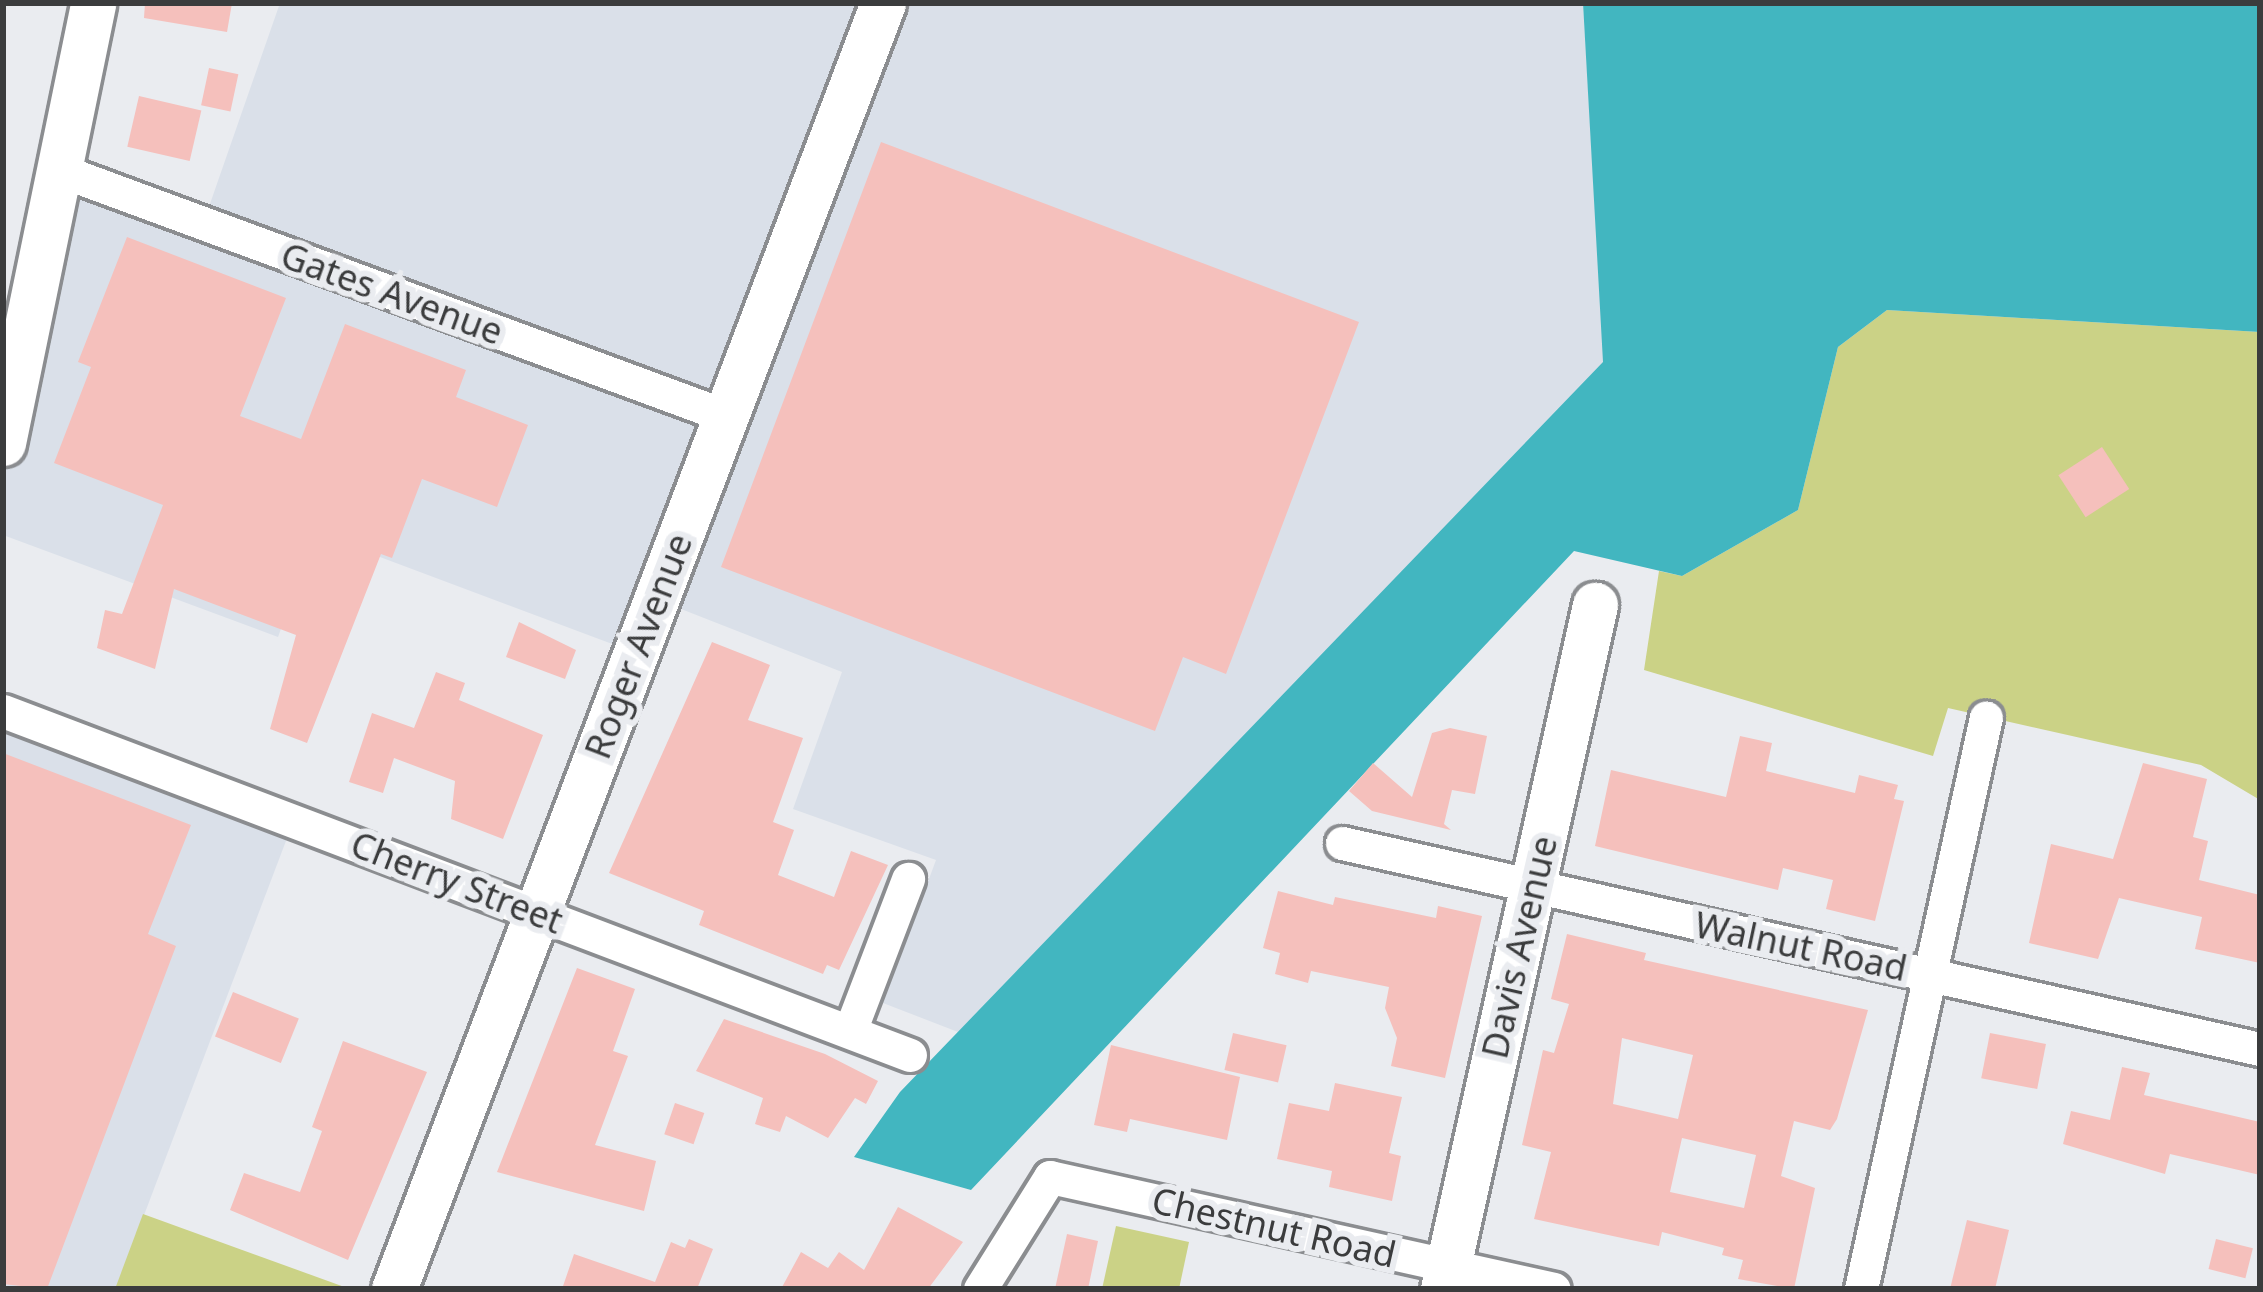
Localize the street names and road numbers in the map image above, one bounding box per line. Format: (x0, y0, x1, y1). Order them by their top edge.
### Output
street label: Gates Avenue (275, 233, 509, 353)
street label: Roger Avenue (575, 528, 701, 764)
street label: Cherry Street (345, 822, 569, 942)
street label: Davis Avenue (1472, 832, 1566, 1062)
street label: Walnut Road (1691, 902, 1911, 990)
street label: Chestnut Road (1148, 1178, 1400, 1276)

